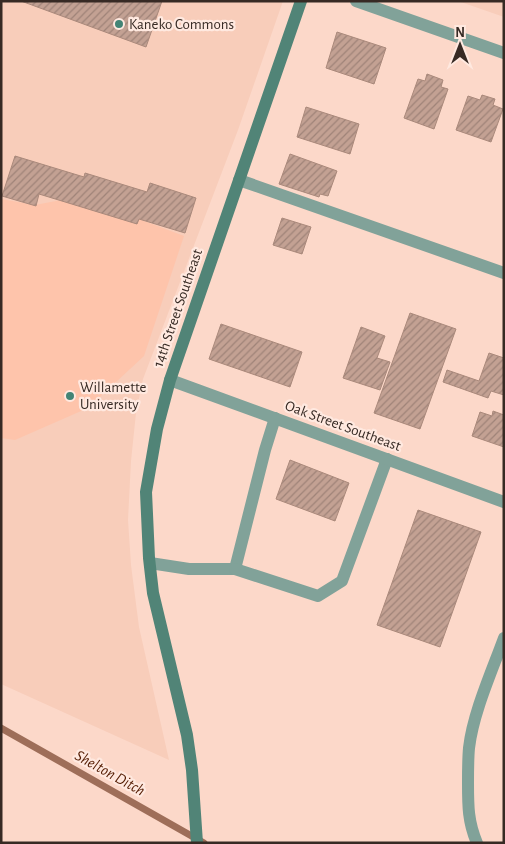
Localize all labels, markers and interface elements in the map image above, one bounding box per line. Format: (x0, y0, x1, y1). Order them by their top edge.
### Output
place label: Kaneko Commons (129, 17, 234, 32)
marker: Kaneko Commons (113, 18, 125, 30)
north arrow (435, 20, 485, 70)
text: N (455, 26, 465, 40)
street label: 14th Street Southeast (151, 247, 205, 369)
place label: Willamette University (80, 380, 146, 412)
marker: Willamette University (64, 390, 76, 402)
street label: Oak Street Southeast (283, 398, 403, 454)
water label: Shelton Ditch (72, 747, 148, 799)

